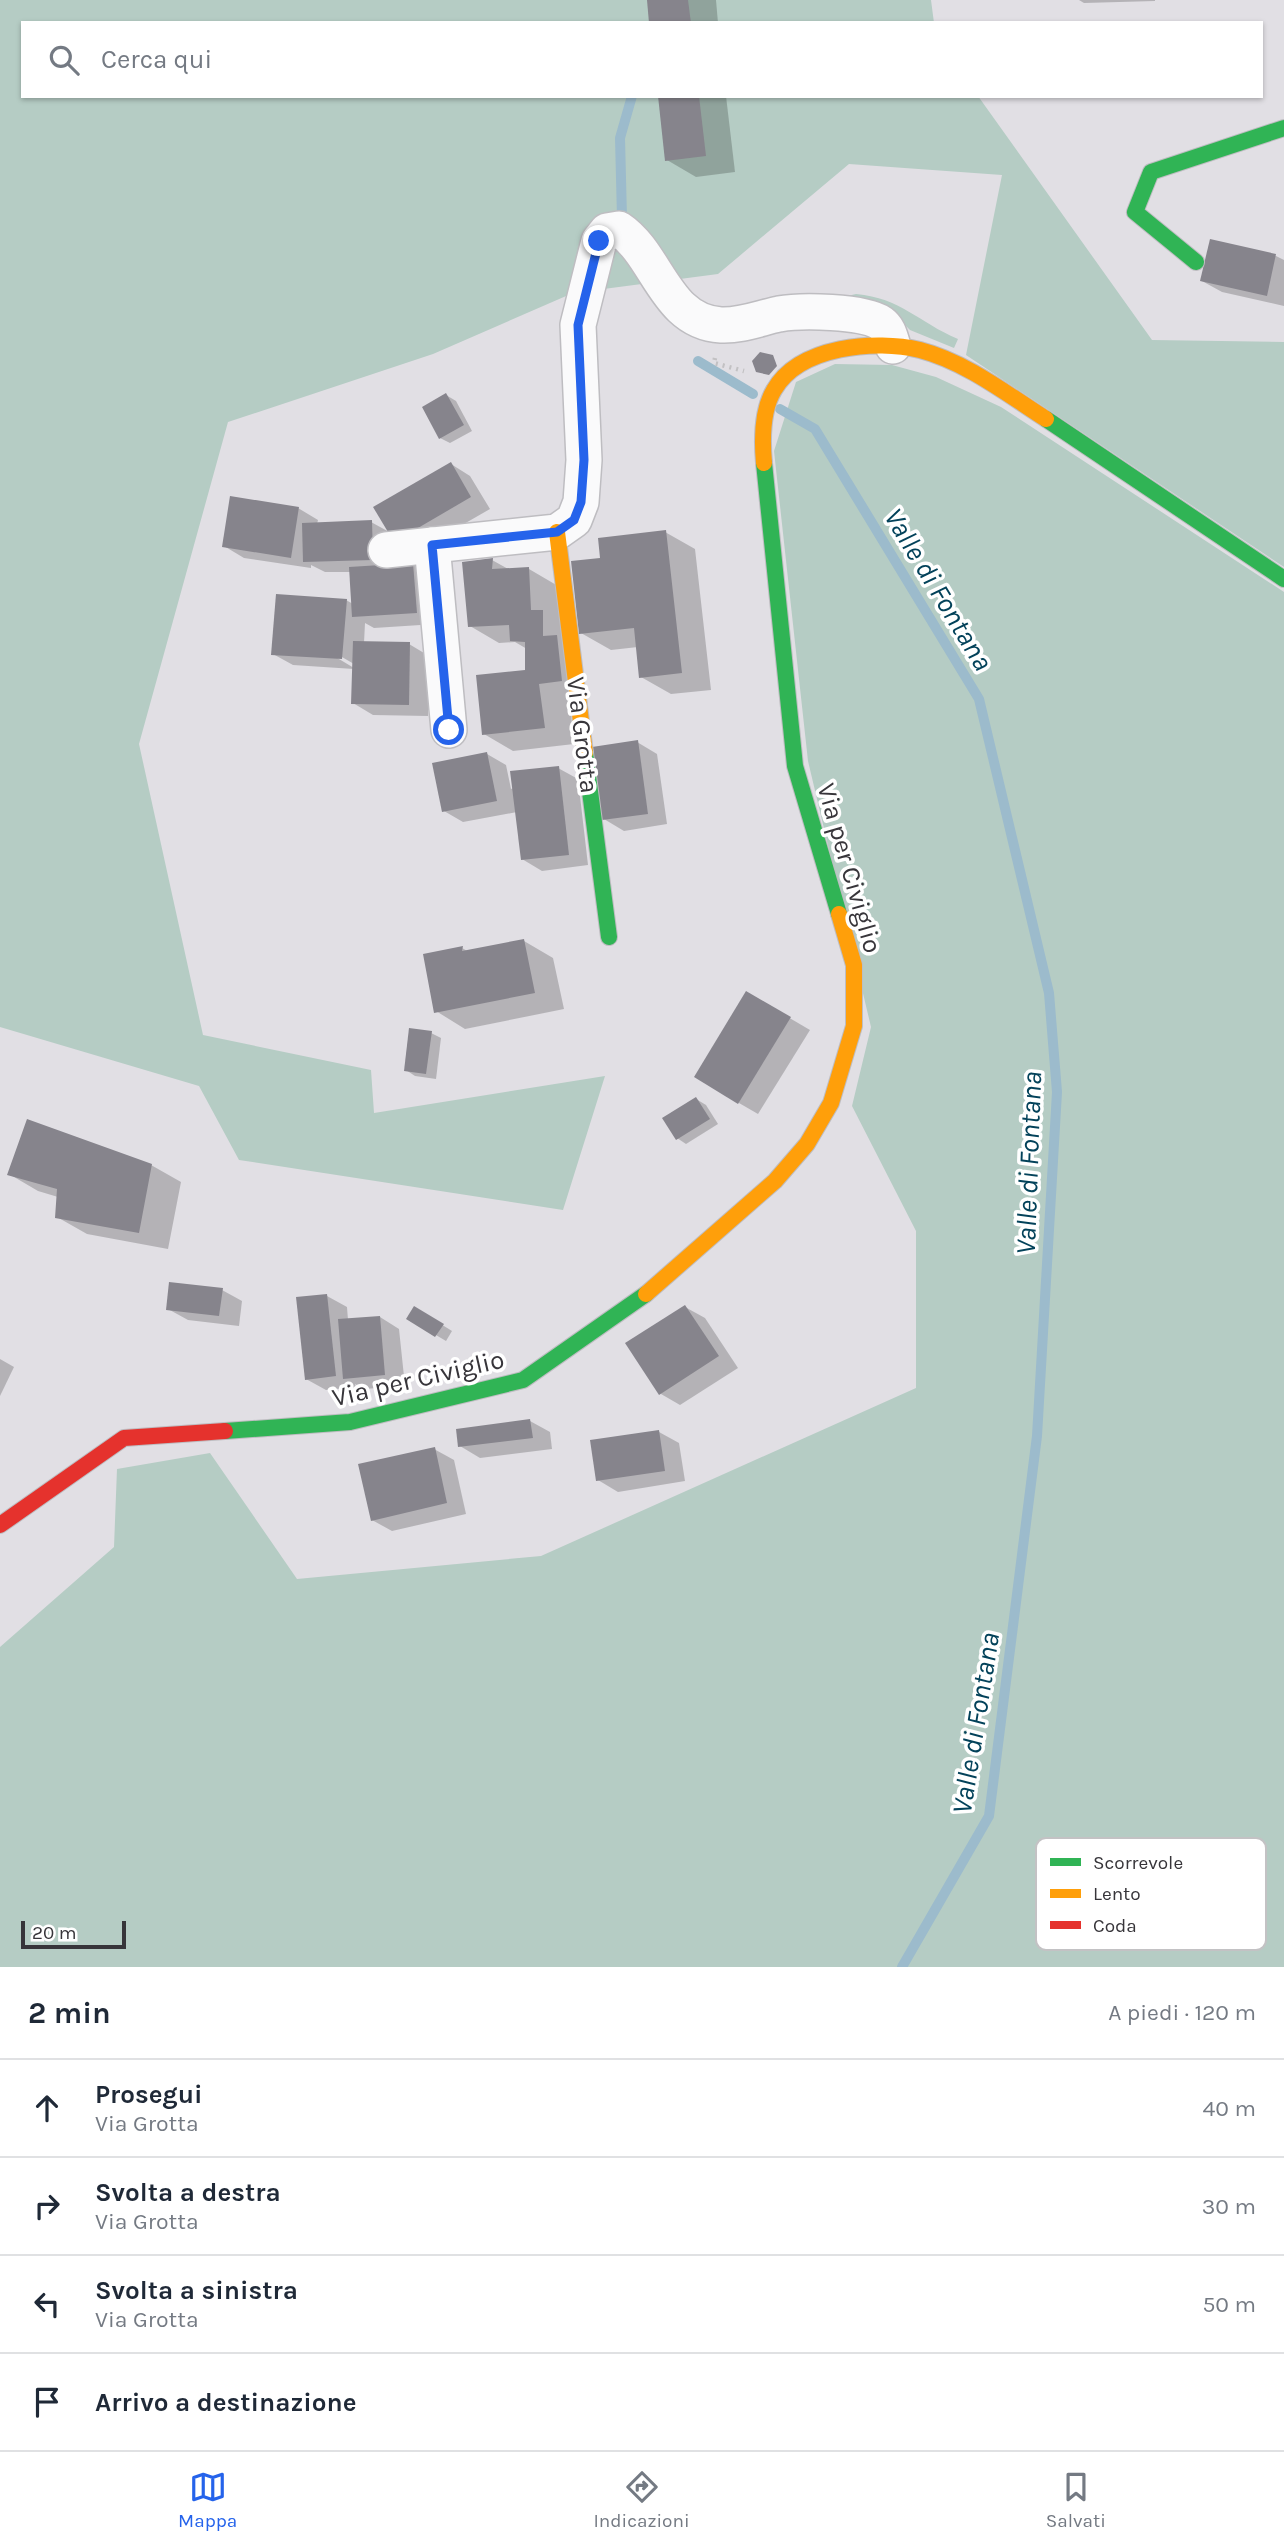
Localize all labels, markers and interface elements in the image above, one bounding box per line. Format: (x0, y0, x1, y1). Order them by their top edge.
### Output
search box (21, 21, 1263, 98)
icon: search (45, 41, 83, 79)
text: Cerca qui (101, 44, 212, 75)
route end (583, 225, 614, 256)
water label: Valle di Fontana (877, 502, 1000, 676)
street label: Via Grotta (560, 675, 605, 795)
route start (433, 714, 464, 745)
street label: Via per Civiglio (810, 780, 889, 957)
water label: Valle di Fontana (1009, 1071, 1048, 1255)
street label: Via per Civiglio (329, 1344, 507, 1413)
water label: Valle di Fontana (945, 1630, 1006, 1816)
legend (1036, 1838, 1266, 1950)
text: Scorrevole (1093, 1852, 1183, 1874)
text: Lento (1093, 1883, 1141, 1905)
text: Coda (1093, 1915, 1137, 1937)
scale bar (21, 1918, 126, 1950)
text: 20 m (32, 1922, 77, 1944)
text: 2 min (28, 1995, 111, 2031)
text: A piedi · 120 m (1108, 1999, 1256, 2026)
text: Prosegui (95, 2079, 202, 2110)
icon: ahead (28, 2089, 66, 2127)
text: 40 m (1203, 2095, 1256, 2122)
text: Via Grotta (95, 2110, 199, 2137)
text: Svolta a destra (95, 2177, 281, 2208)
icon: right (28, 2187, 66, 2225)
text: 30 m (1202, 2193, 1256, 2220)
text: Via Grotta (95, 2208, 199, 2235)
text: Svolta a sinistra (95, 2275, 298, 2306)
icon: left (28, 2285, 66, 2323)
text: 50 m (1202, 2291, 1256, 2318)
text: Via Grotta (95, 2306, 199, 2333)
icon: arrive (28, 2383, 66, 2421)
text: Arrivo a destinazione (95, 2387, 357, 2418)
tab: Mappa (178, 2468, 237, 2532)
tab: Indicazioni (593, 2468, 690, 2532)
tab: Salvati (1046, 2468, 1106, 2532)

